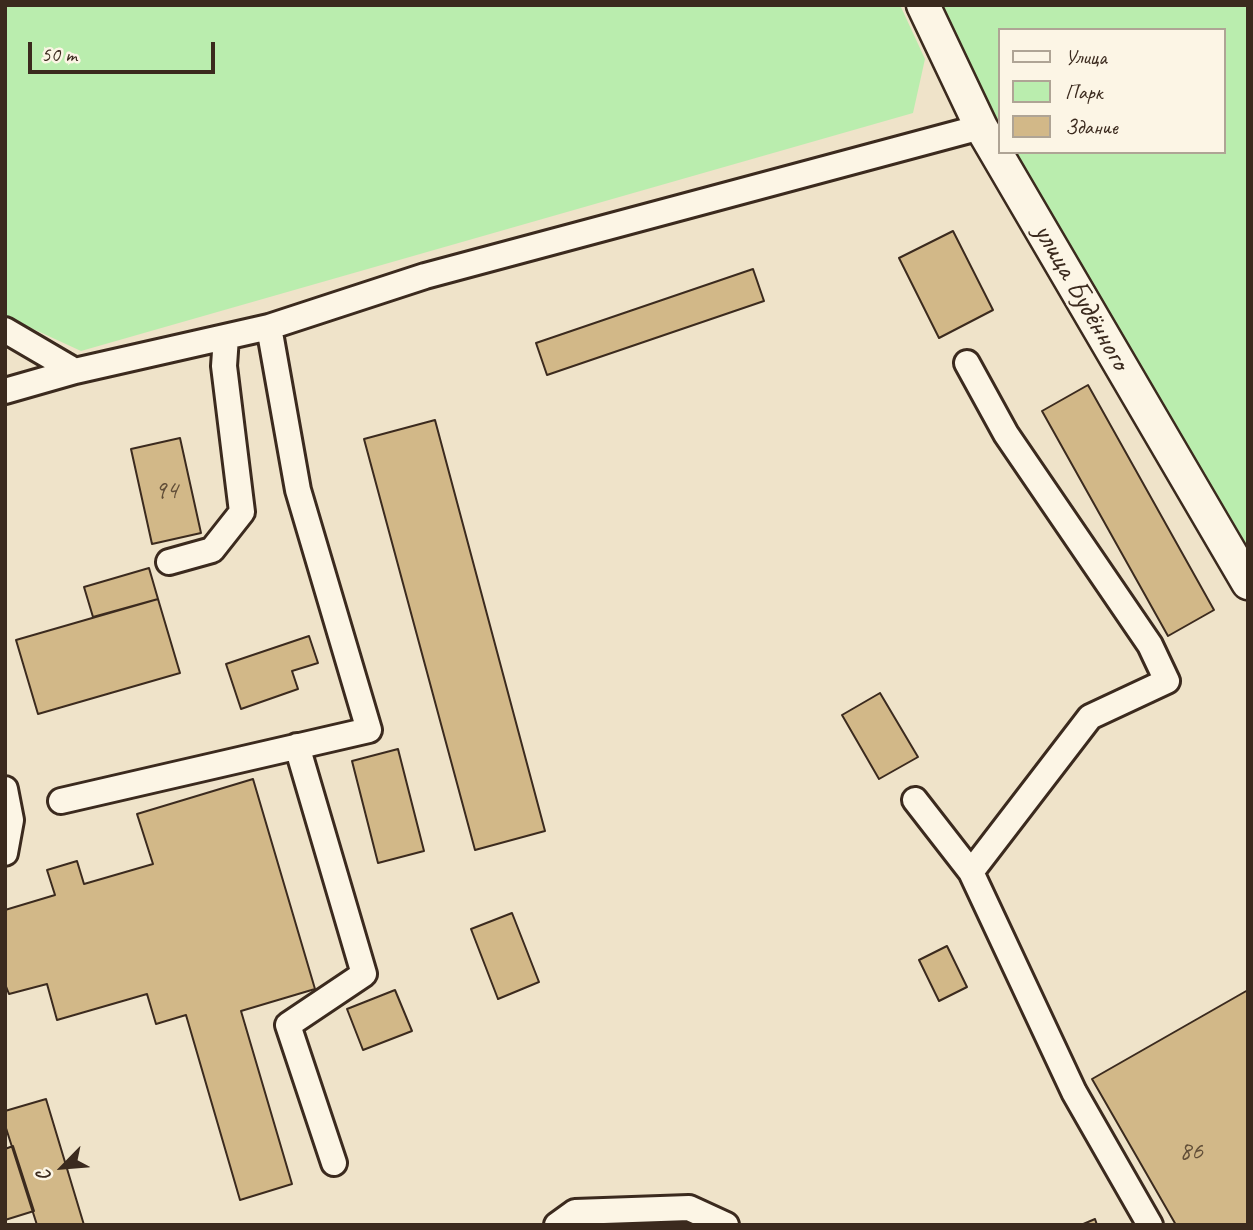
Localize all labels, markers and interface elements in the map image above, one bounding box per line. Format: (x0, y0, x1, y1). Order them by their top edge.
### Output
scale bar (32, 28, 219, 72)
legend (998, 28, 1225, 154)
text: 50 m (41, 41, 77, 67)
text: Улица (1065, 44, 1107, 70)
text: Парк (1065, 79, 1102, 105)
text: Здание (1065, 114, 1118, 140)
street label: улица Будённого (1025, 217, 1137, 377)
house number: 94 (154, 475, 178, 507)
north arrow (28, 1132, 98, 1202)
house number: 86 (1179, 1136, 1203, 1168)
text: С (31, 1167, 57, 1185)

